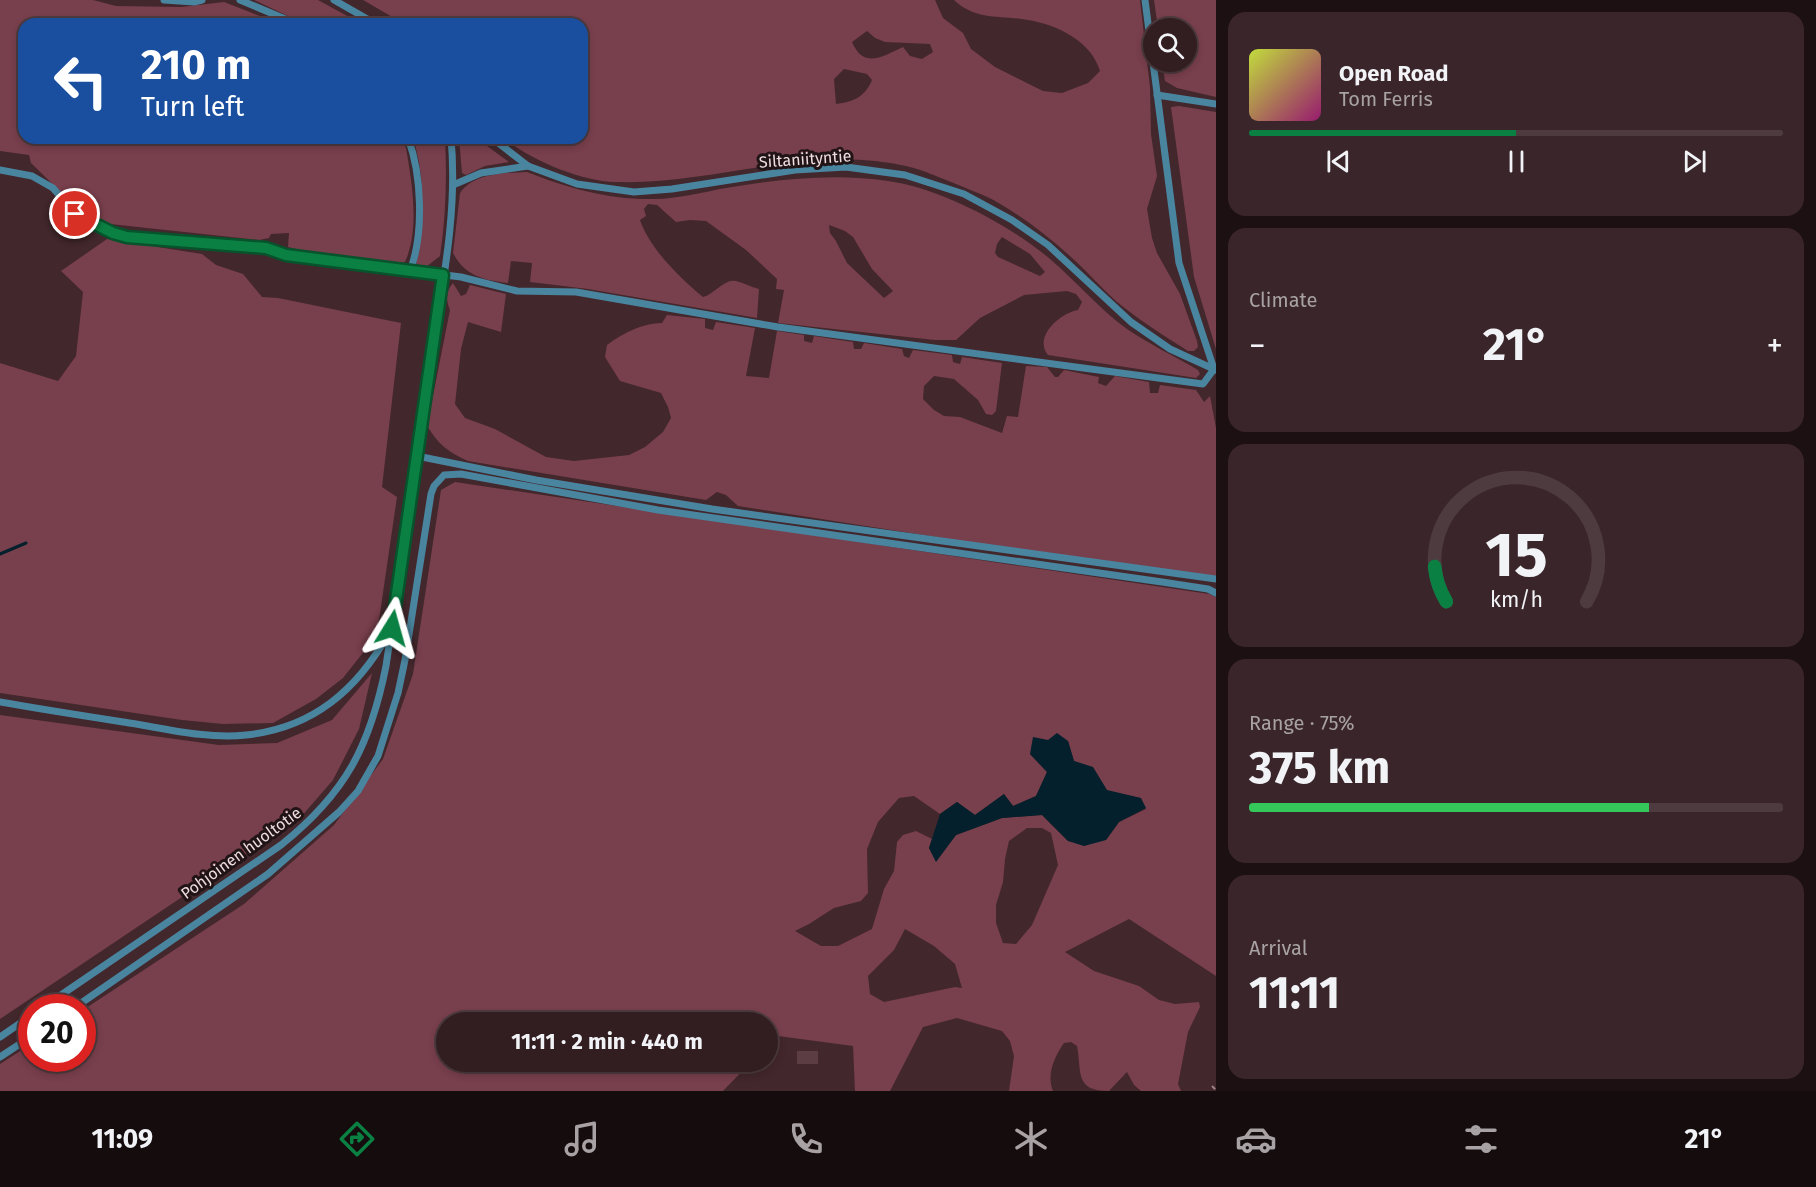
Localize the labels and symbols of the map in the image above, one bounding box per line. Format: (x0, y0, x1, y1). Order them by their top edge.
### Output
street label: Siltaniityntie (758, 146, 852, 172)
pin (49, 188, 100, 239)
position arrow (360, 596, 424, 660)
street label: Pohjoinen huoltotie (177, 803, 305, 903)
speed limit sign: 20 (18, 994, 96, 1072)

